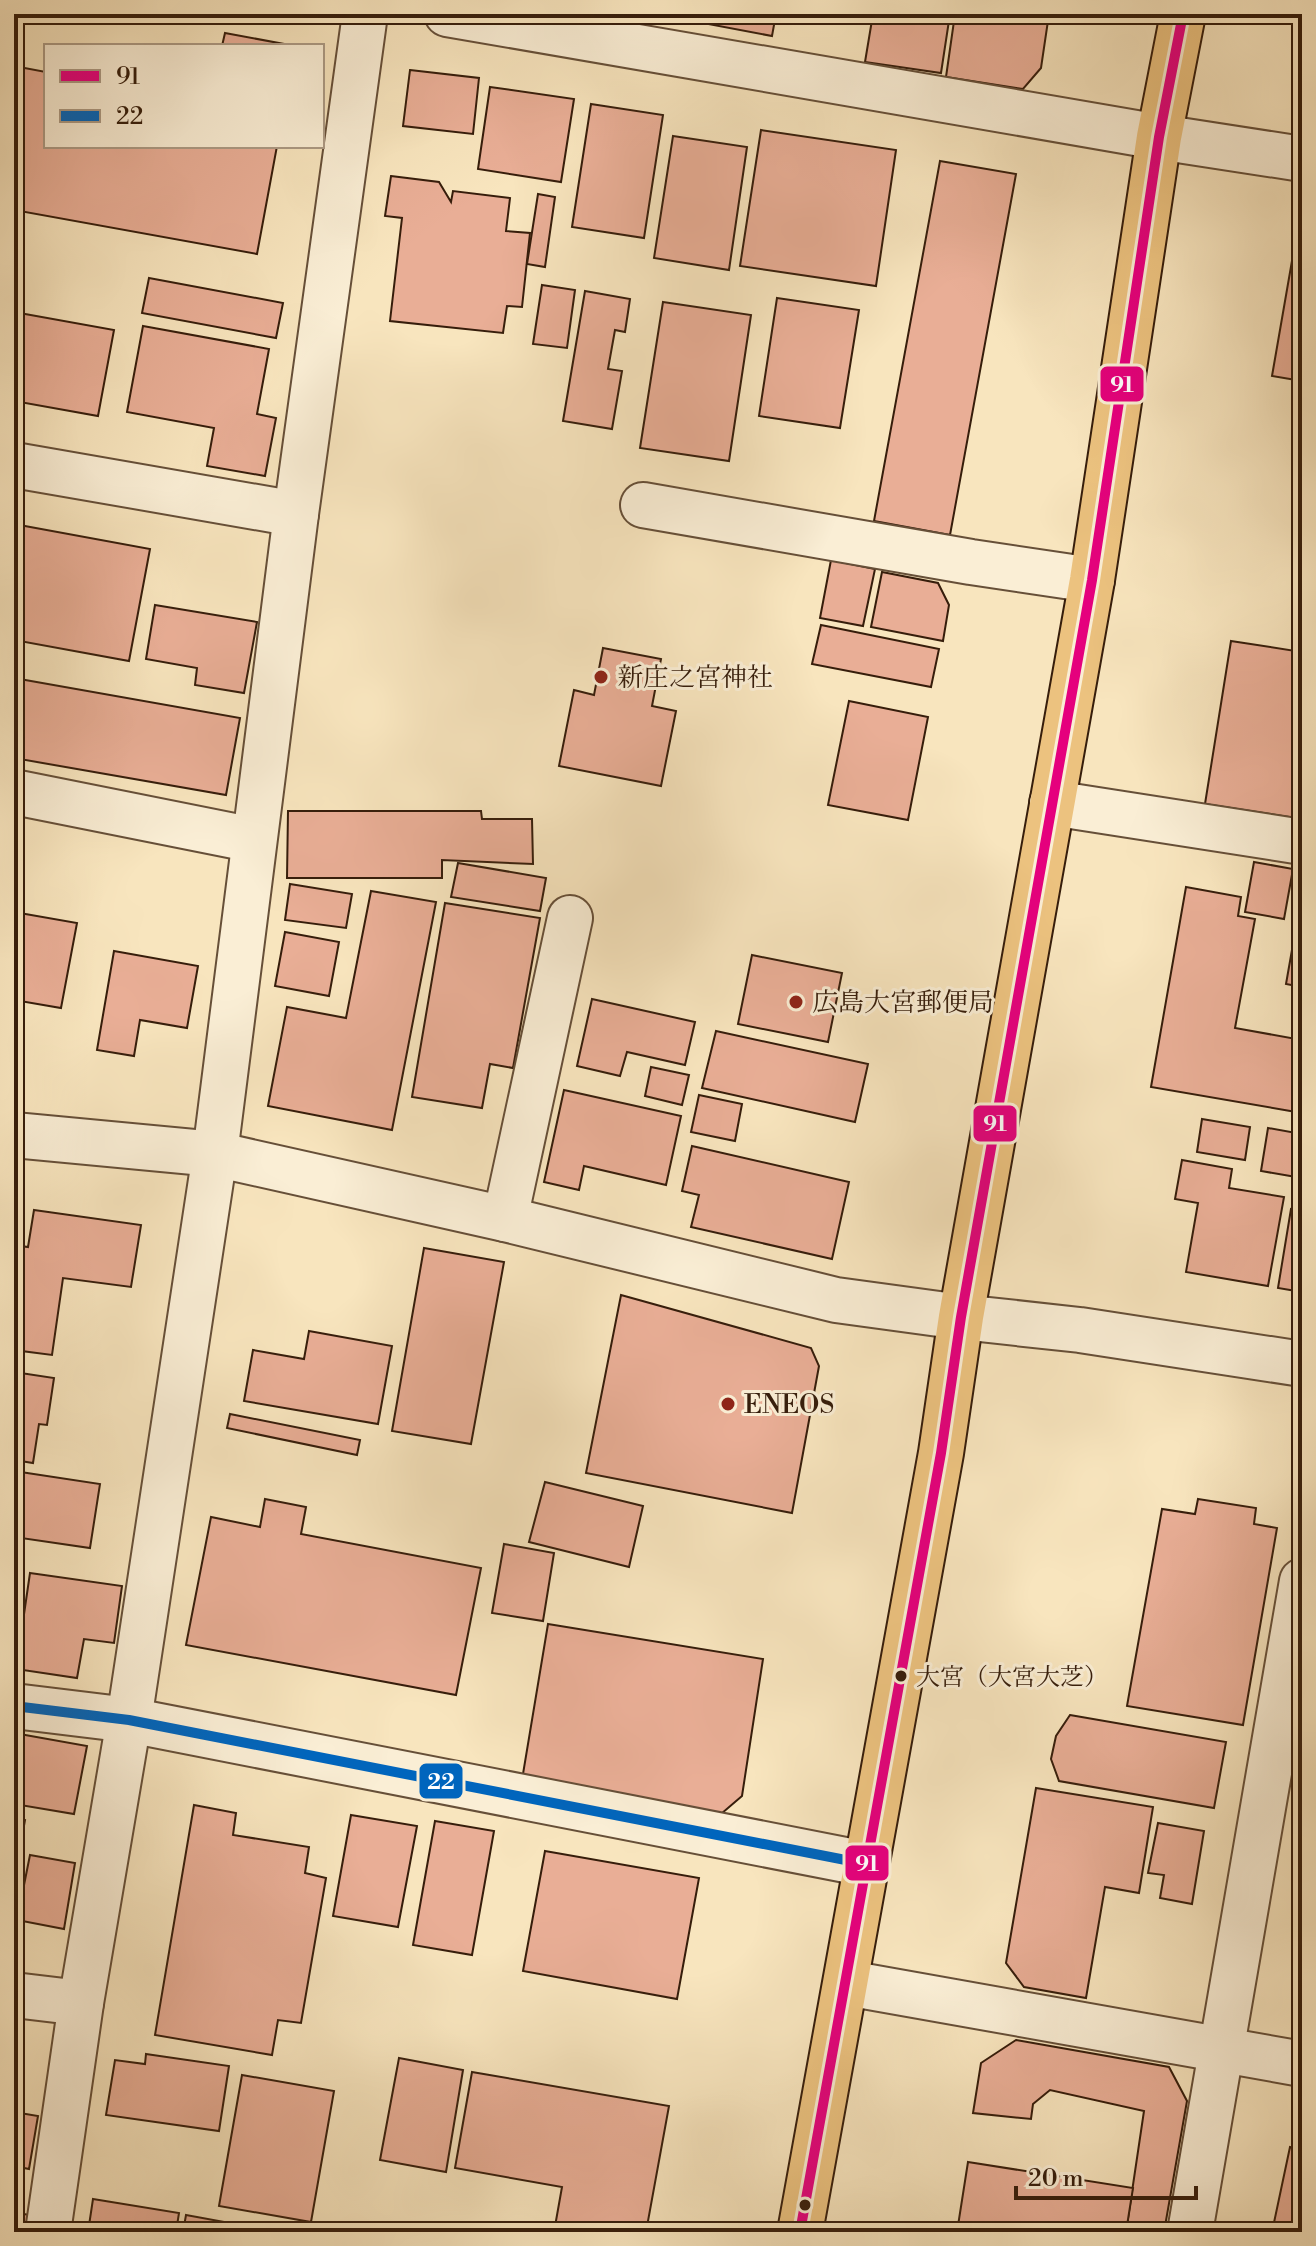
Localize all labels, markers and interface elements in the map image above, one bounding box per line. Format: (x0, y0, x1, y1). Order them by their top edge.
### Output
legend (44, 44, 324, 148)
text: 91 (116, 62, 141, 92)
text: 22 (116, 102, 143, 132)
line badge: 91 (1099, 365, 1145, 403)
text: 91 (1110, 372, 1134, 399)
place label: 新庄之宮神社 (617, 662, 773, 694)
marker: 新庄之宮神社 (592, 668, 610, 686)
place label: 広島大宮郵便局 (812, 987, 994, 1019)
marker: 広島大宮郵便局 (787, 993, 805, 1011)
line badge: 91 (972, 1104, 1018, 1143)
text: 91 (983, 1111, 1007, 1138)
place label: ENEOS (744, 1389, 834, 1421)
marker: ENEOS (719, 1395, 737, 1413)
place label: 大宮（大宮大芝） (916, 1663, 1108, 1693)
marker: 大宮（大宮大芝） (893, 1668, 909, 1684)
line badge: 22 (418, 1762, 464, 1800)
text: 22 (427, 1769, 455, 1796)
line badge: 91 (844, 1844, 890, 1882)
text: 91 (855, 1851, 879, 1878)
scale bar (1016, 2150, 1196, 2200)
text: 20 m (1028, 2164, 1084, 2194)
unlabelled marker (797, 2197, 813, 2213)

